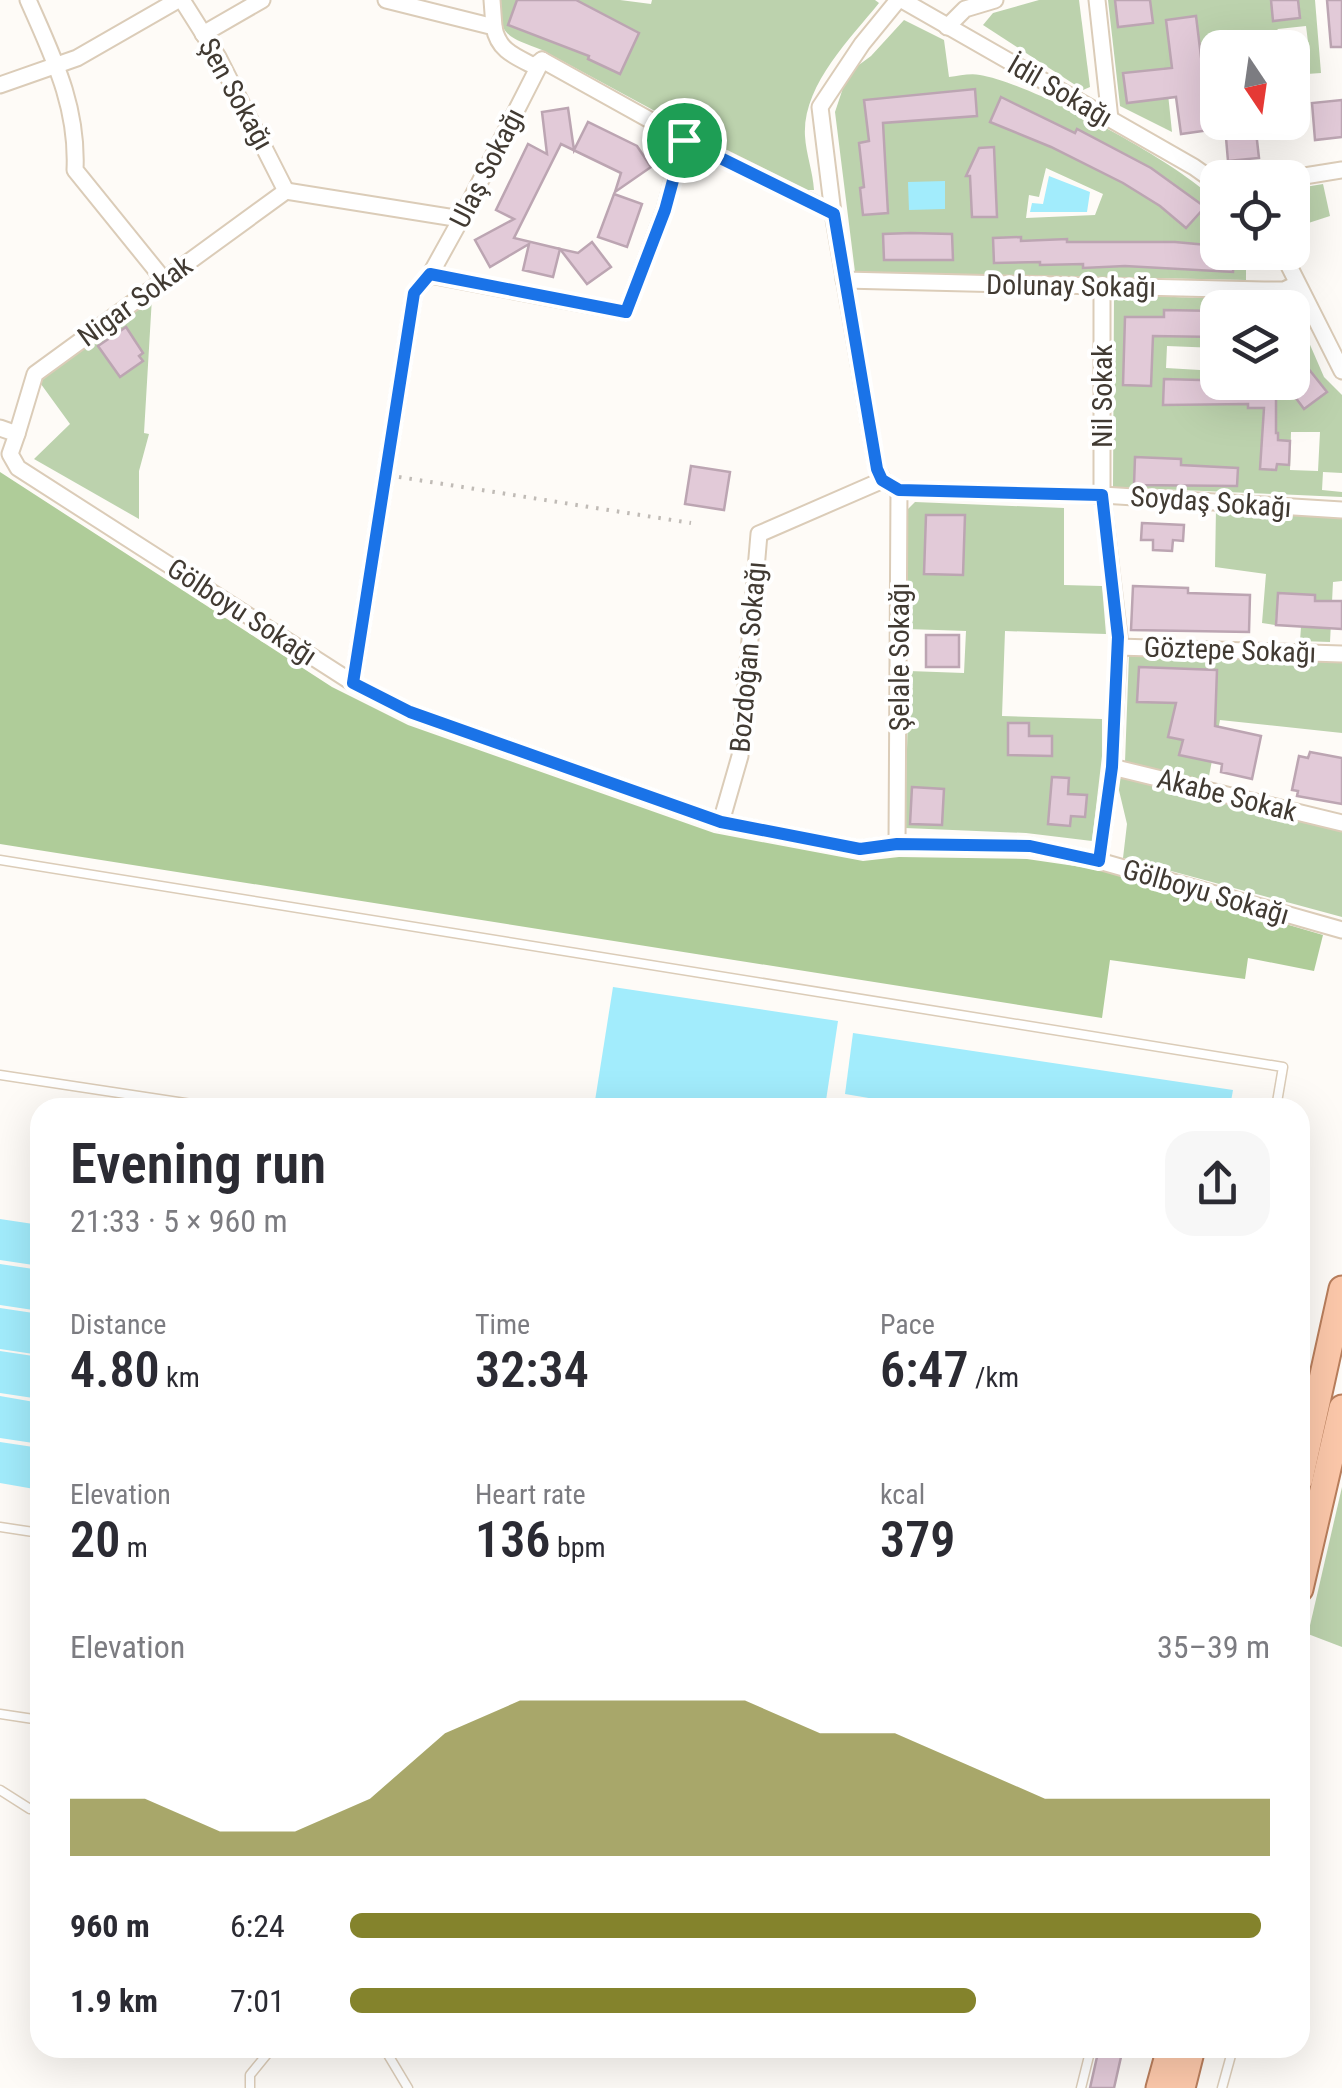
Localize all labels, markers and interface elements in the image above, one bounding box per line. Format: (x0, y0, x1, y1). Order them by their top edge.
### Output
north arrow (1200, 30, 1310, 140)
map controls (1200, 30, 1310, 400)
street label: Şen Sokağı (192, 32, 280, 156)
street label: İdil Sokağı (1002, 48, 1118, 134)
pin (642, 98, 727, 183)
street label: Ulaş Sokağı (443, 103, 531, 233)
icon: arrive (657, 113, 712, 168)
button: locate (1200, 160, 1310, 270)
street label: Nigar Sokak (71, 248, 199, 353)
street label: Dolunay Sokağı (986, 268, 1156, 304)
button: layers (1200, 290, 1310, 400)
street label: Nil Sokak (1086, 344, 1119, 448)
street label: Soydaş Sokağı (1129, 480, 1293, 524)
street label: Gölboyu Sokağı (161, 552, 323, 672)
street label: Bozdoğan Sokağı (723, 560, 773, 754)
street label: Şelale Sokağı (883, 583, 916, 731)
street label: Göztepe Sokağı (1143, 631, 1317, 669)
street label: Akabe Sokak (1154, 762, 1301, 828)
street label: Gölboyu Sokağı (1119, 853, 1293, 931)
button: share (1165, 1131, 1270, 1236)
text: Evening run (70, 1132, 326, 1196)
text: 21:33 · 5 × 960 m (70, 1202, 288, 1240)
text: Distance (70, 1308, 167, 1341)
text: Time (475, 1308, 530, 1341)
text: Pace (880, 1308, 935, 1341)
text: 4.80 (70, 1341, 160, 1399)
text: 32:34 (475, 1341, 589, 1399)
text: 6:47 (880, 1341, 969, 1399)
text: km (160, 1361, 200, 1394)
text: /km (969, 1361, 1019, 1394)
text: Elevation (70, 1478, 171, 1511)
text: Heart rate (475, 1478, 586, 1511)
text: kcal (880, 1478, 925, 1511)
text: 20 (70, 1511, 120, 1569)
text: 136 (475, 1511, 550, 1569)
text: 379 (880, 1511, 955, 1569)
text: m (120, 1531, 148, 1564)
text: bpm (550, 1531, 606, 1564)
text: Elevation (70, 1628, 185, 1666)
text: 35–39 m (1157, 1628, 1270, 1666)
text: 960 m (70, 1907, 150, 1945)
text: 6:24 (230, 1907, 285, 1945)
text: 1.9 km (70, 1982, 158, 2020)
text: 7:01 (230, 1982, 285, 2020)

